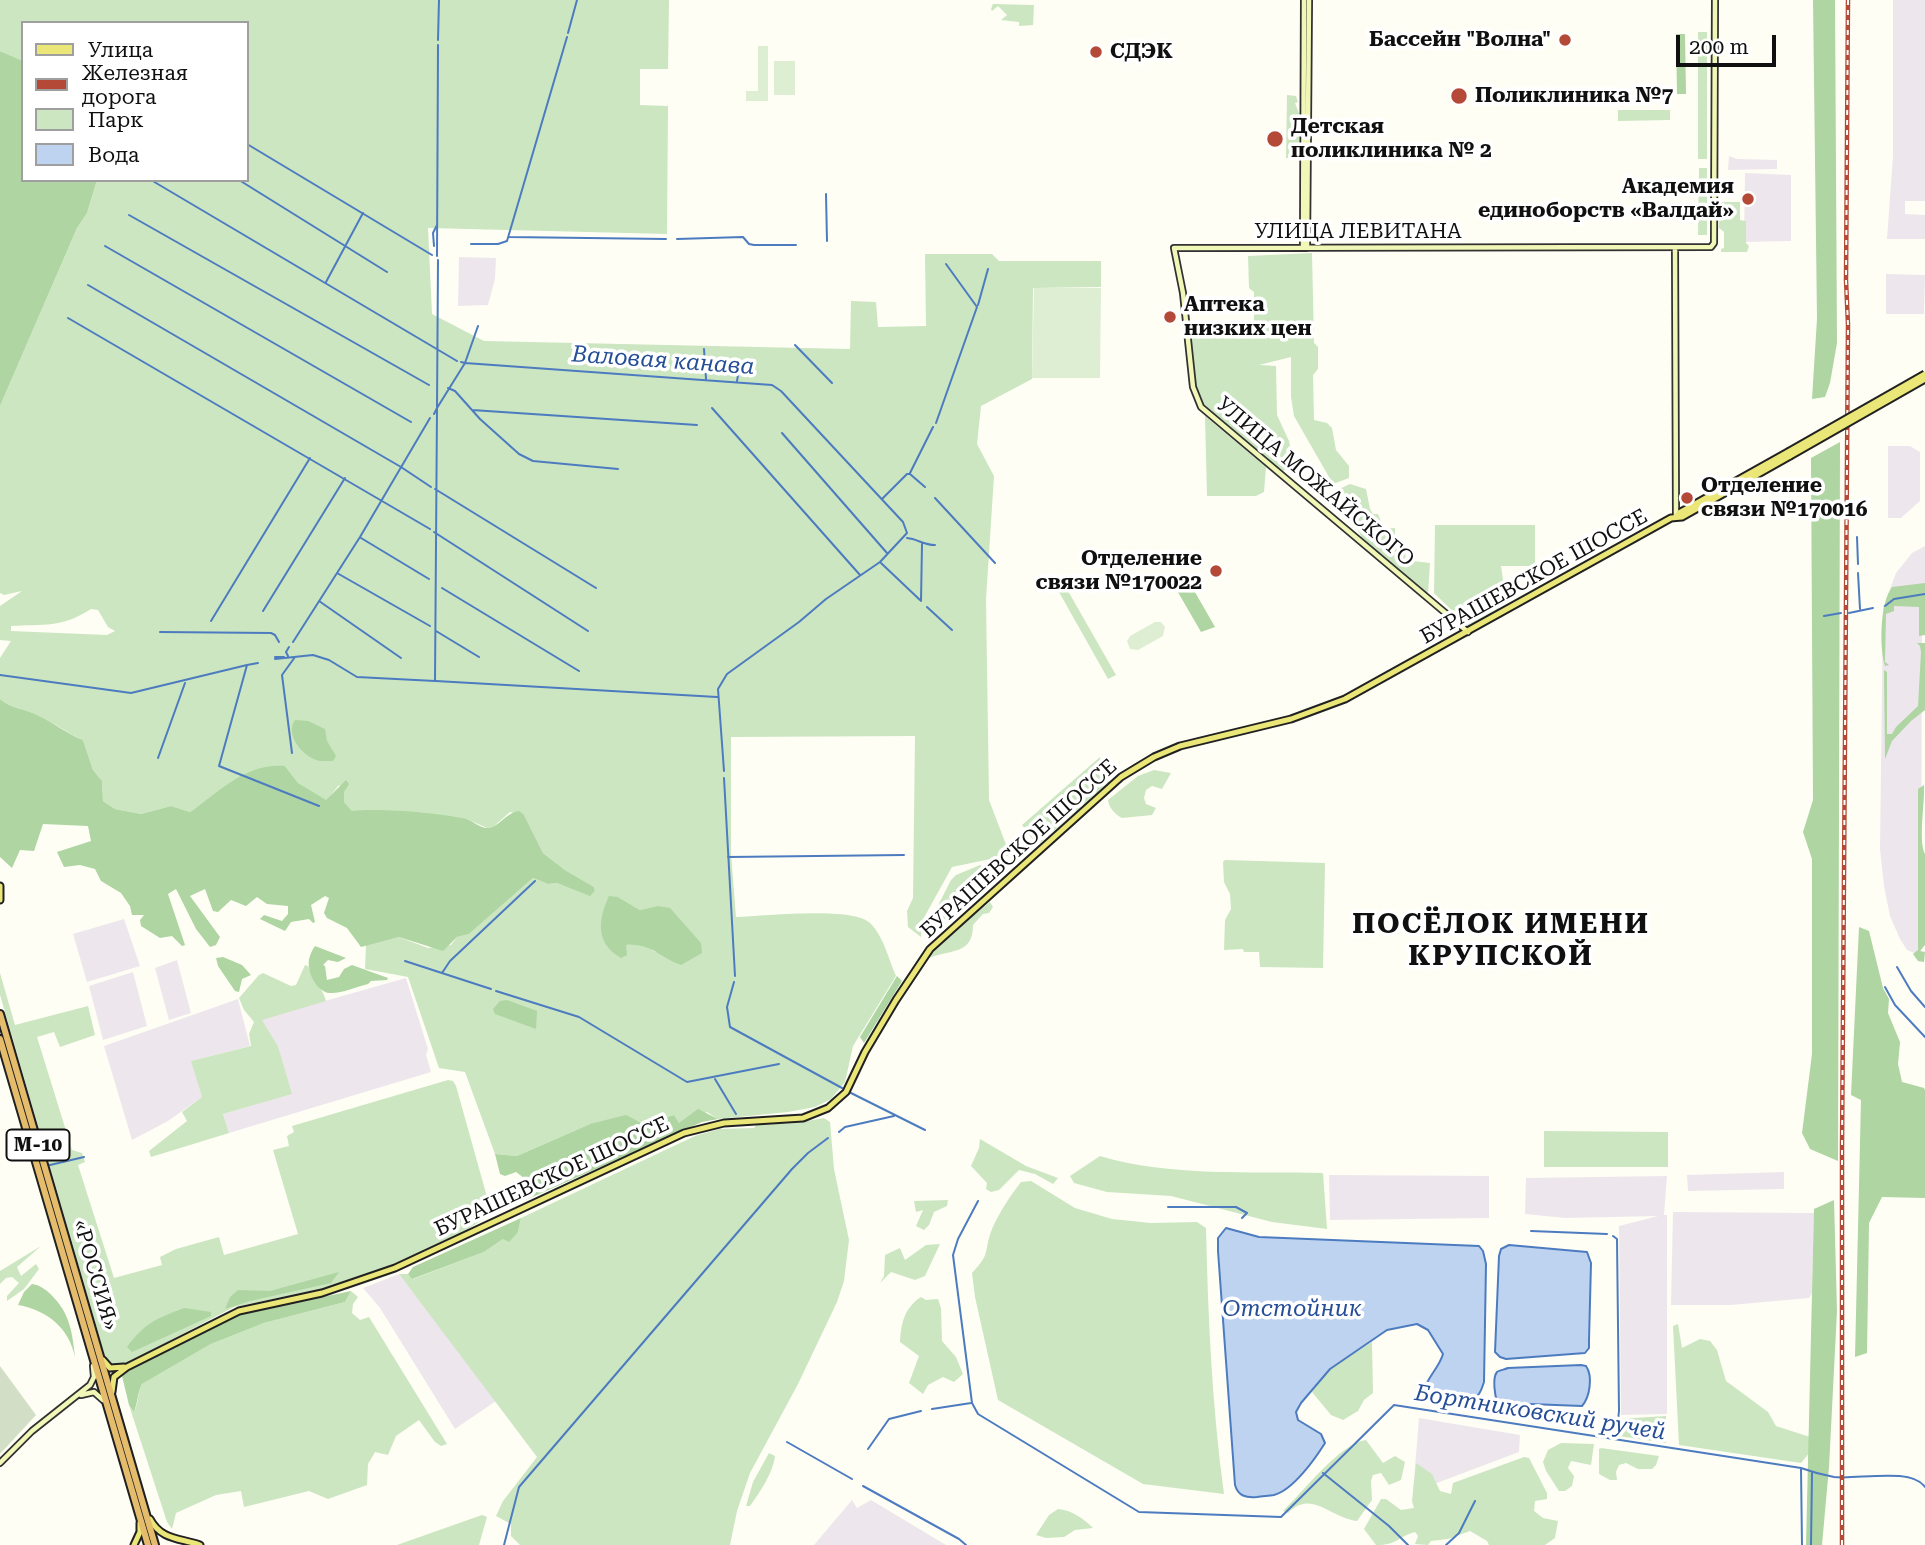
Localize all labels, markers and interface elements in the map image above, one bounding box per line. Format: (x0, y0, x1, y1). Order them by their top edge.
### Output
legend (21, 21, 248, 182)
scale bar (1680, 21, 1780, 65)
place label: Бассейн "Волна" (1369, 27, 1551, 53)
marker: Бассейн "Волна" (1557, 32, 1573, 48)
text: 200 m (1689, 35, 1749, 59)
text: Улица (88, 38, 153, 62)
place label: СДЭК (1110, 39, 1173, 65)
marker: СДЭК (1088, 44, 1104, 60)
text: Железная дорога (82, 61, 188, 109)
place label: Поликлиника №7 (1475, 83, 1673, 109)
marker: Поликлиника №7 (1449, 86, 1469, 106)
text: Парк (88, 108, 144, 132)
place label: Детская поликлиника № 2 (1291, 114, 1492, 164)
marker: Детская поликлиника № 2 (1265, 129, 1285, 149)
text: Вода (88, 143, 140, 167)
place label: Академия единоборств «Валдай» (1478, 174, 1734, 224)
marker: Академия единоборств «Валдай» (1740, 191, 1756, 207)
street label: УЛИЦА ЛЕВИТАНА (1254, 219, 1462, 245)
place label: Аптека низких цен (1184, 292, 1312, 342)
marker: Аптека низких цен (1162, 309, 1178, 325)
water label: Валовая канава (571, 341, 755, 381)
street label: УЛИЦА МОЖАЙСКОГО (1211, 392, 1419, 572)
place label: Отделение связи №170016 (1701, 473, 1867, 523)
marker: Отделение связи №170016 (1679, 490, 1695, 506)
street label: БУРАШЕВСКОЕ ШОССЕ (1416, 504, 1652, 650)
place label: Отделение связи №170022 (1036, 546, 1202, 596)
marker: Отделение связи №170022 (1208, 563, 1224, 579)
street label: БУРАШЕВСКОЕ ШОССЕ (916, 754, 1122, 944)
district label: ПОСЁЛОК ИМЕНИ КРУПСКОЙ (1354, 908, 1648, 974)
street label: БУРАШЕВСКОЕ ШОССЕ (431, 1112, 673, 1242)
road number: М-10 (7, 1130, 70, 1161)
street label: «РОССИЯ» (67, 1217, 123, 1333)
water label: Отстойник (1223, 1295, 1361, 1323)
water label: Бортниковский ручей (1413, 1380, 1667, 1446)

